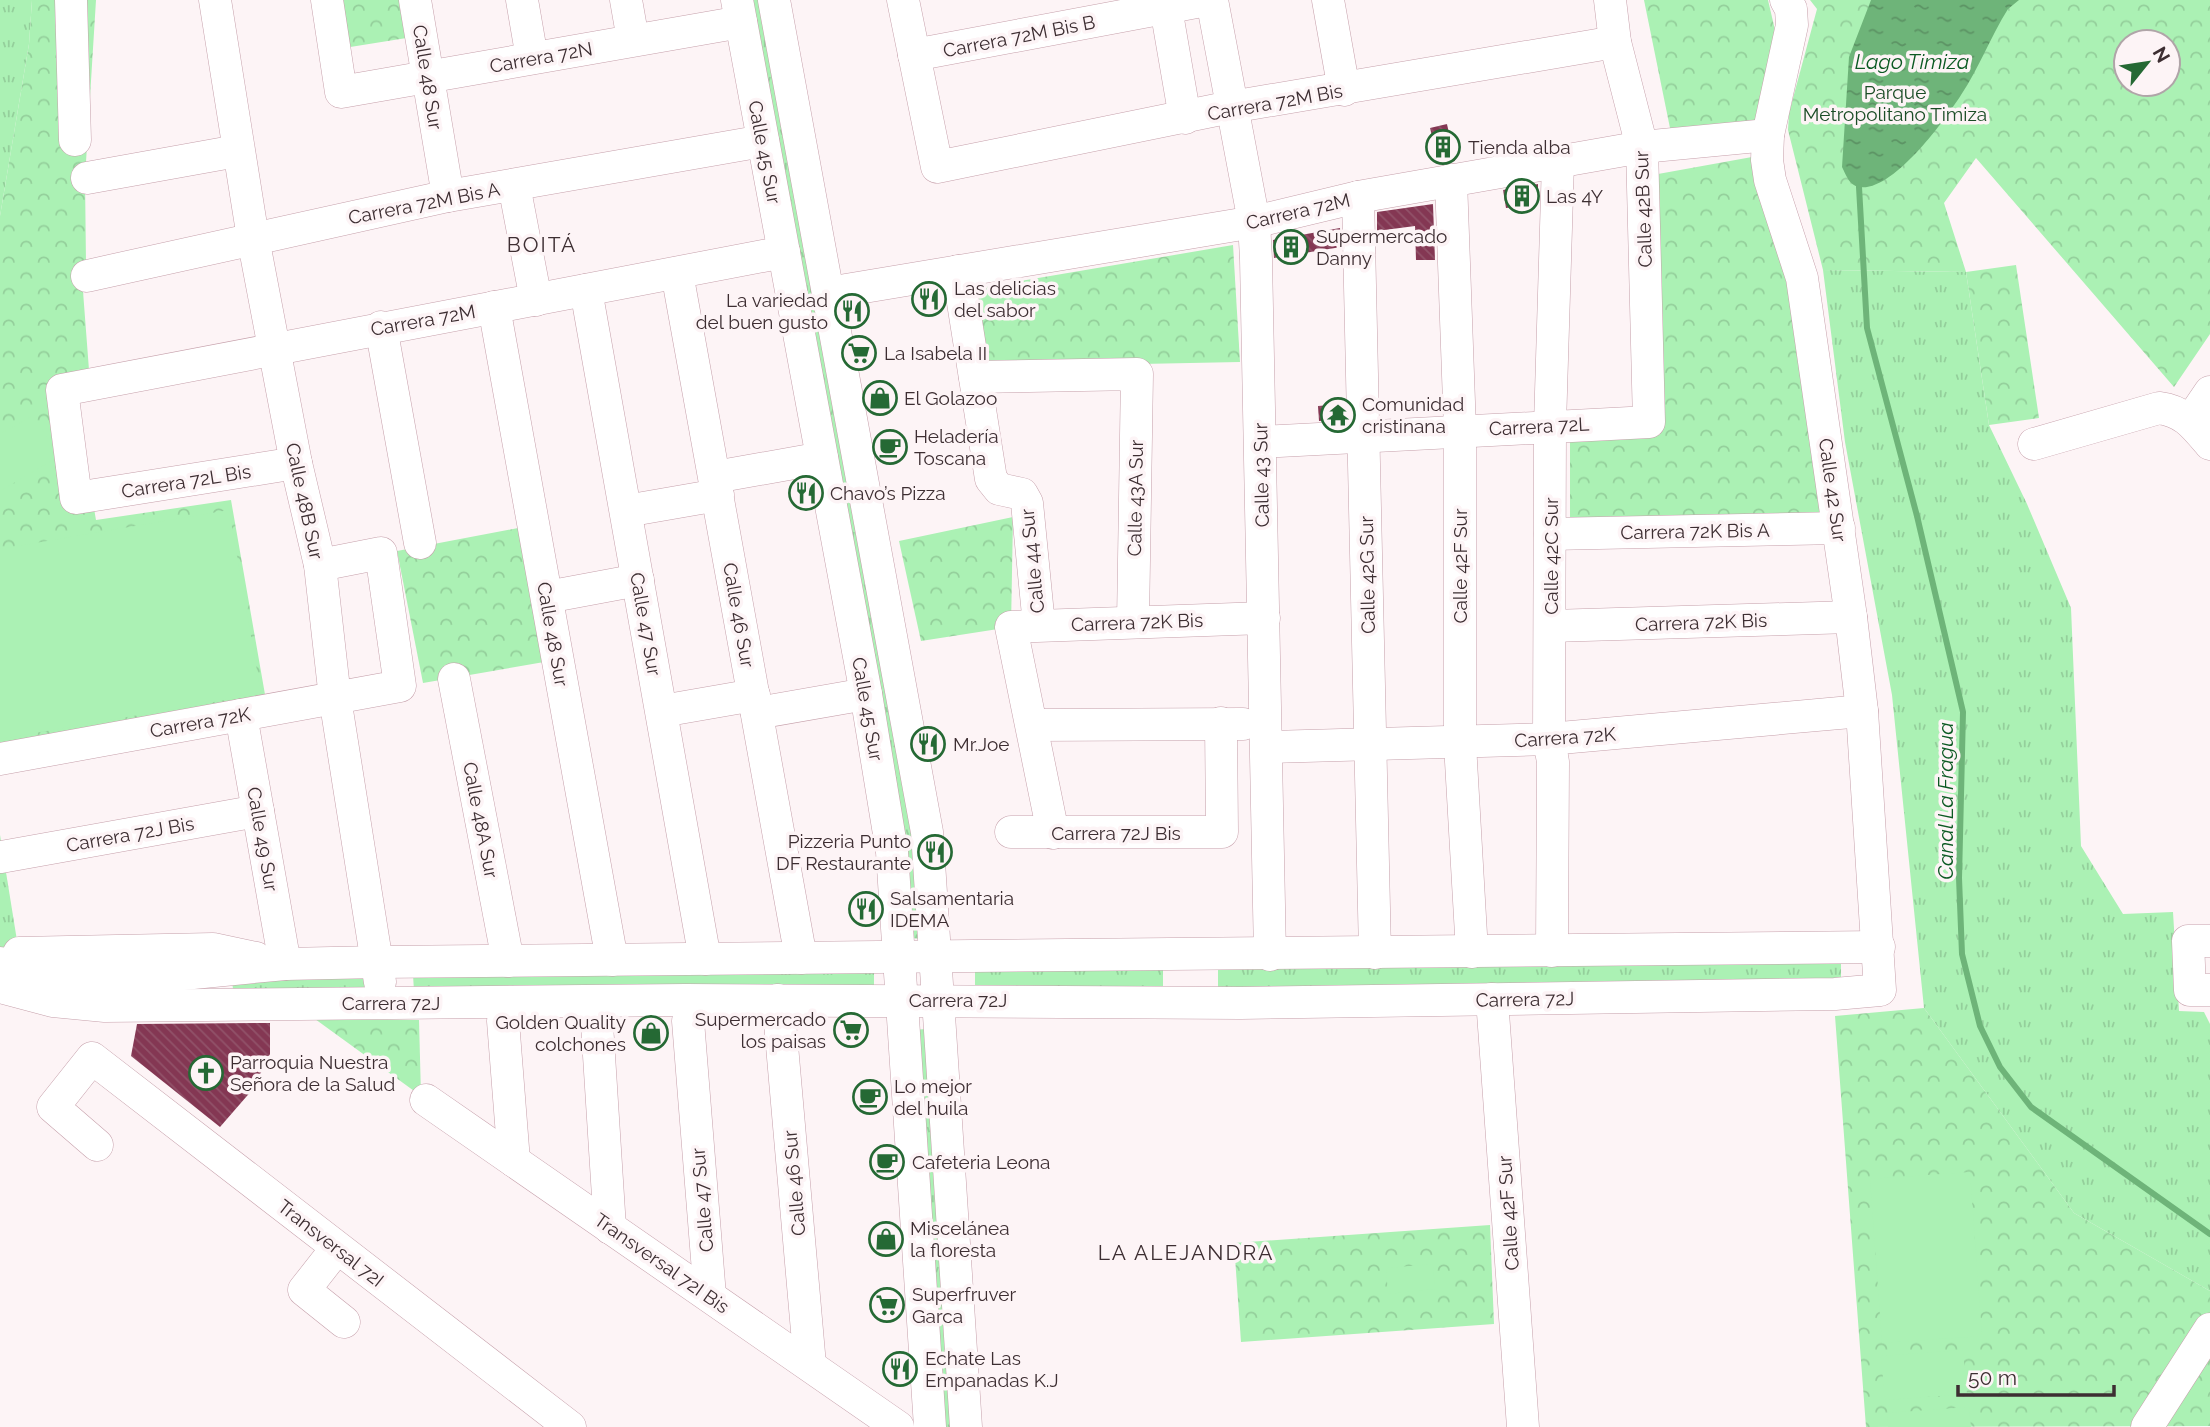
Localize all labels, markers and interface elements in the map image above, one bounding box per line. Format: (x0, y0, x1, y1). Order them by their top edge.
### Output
street label: Carrera 72M Bis B (941, 10, 1097, 62)
street label: Calle 48 Sur (409, 23, 447, 131)
north arrow (2112, 28, 2182, 98)
street label: Carrera 72N (488, 37, 594, 77)
text: N (2149, 43, 2175, 66)
water label: Lago Timiza (1855, 49, 1969, 74)
street label: Carrera 72M Bis (1206, 79, 1344, 125)
park label: Parque Metropolitano Timiza (1803, 81, 1987, 125)
street label: Calle 45 Sur (744, 98, 786, 206)
building icon: Tienda alba (1424, 128, 1462, 166)
place label: Tienda alba (1468, 136, 1571, 158)
street label: Calle 42B Sur (1630, 150, 1656, 268)
street label: Carrera 72M Bis A (346, 177, 502, 228)
building icon: Las 4Y (1503, 177, 1541, 215)
place label: Las 4Y (1546, 185, 1604, 207)
street label: Carrera 72M (1244, 188, 1352, 234)
place label: Supermercado Danny (1316, 225, 1447, 269)
building icon: Supermercado Danny (1272, 228, 1310, 266)
district label: BOITÁ (507, 232, 577, 257)
place label: Las delicias del sabor (954, 277, 1056, 321)
restaurant icon: Las delicias del sabor (910, 280, 948, 318)
place label: La variedad del buen gusto (696, 289, 828, 333)
restaurant icon: La variedad del buen gusto (833, 292, 871, 330)
street label: Carrera 72M (369, 300, 477, 340)
supermarket icon: La Isabela II (840, 334, 878, 372)
place label: La Isabela II (884, 342, 987, 364)
shop icon: El Golazoo (861, 379, 899, 417)
place label: El Golazoo (904, 387, 997, 409)
place label: Comunidad cristinana (1362, 393, 1464, 437)
temple icon: Comunidad cristinana (1319, 396, 1357, 434)
street label: Carrera 72L (1488, 412, 1590, 440)
street label: Calle 43 Sur (1249, 422, 1273, 527)
place label: Heladería Toscana (914, 425, 999, 469)
cafe icon: Heladería Toscana (871, 428, 909, 466)
street label: Calle 42 Sur (1815, 437, 1851, 544)
street label: Calle 43A Sur (1123, 439, 1147, 557)
street label: Calle 48B Sur (282, 441, 328, 561)
street label: Carrera 72L Bis (120, 460, 252, 502)
restaurant icon: Chavo’s Pizza (787, 474, 825, 512)
place label: Chavo’s Pizza (830, 482, 946, 504)
street label: Calle 42C Sur (1540, 497, 1562, 615)
street label: Calle 44 Sur (1016, 507, 1048, 614)
street label: Calle 42F Sur (1449, 508, 1471, 624)
street label: Calle 42G Sur (1355, 516, 1379, 634)
street label: Carrera 72K Bis A (1620, 519, 1770, 543)
street label: Calle 46 Sur (719, 561, 759, 669)
street label: Calle 47 Sur (626, 571, 666, 678)
street label: Calle 48 Sur (533, 580, 573, 688)
street label: Carrera 72K Bis (1071, 609, 1203, 635)
street label: Carrera 72K Bis (1635, 609, 1767, 635)
street label: Calle 45 Sur (848, 655, 888, 763)
street label: Carrera 72K (148, 702, 253, 742)
street label: Carrera 72K (1514, 722, 1617, 752)
water label: Canal La Fragua (1933, 722, 1958, 880)
restaurant icon: Mr.Joe (909, 725, 947, 763)
place label: Mr.Joe (953, 733, 1010, 755)
street label: Calle 48A Sur (459, 760, 503, 880)
street label: Calle 49 Sur (243, 785, 283, 893)
street label: Carrera 72J Bis (64, 812, 196, 856)
street label: Carrera 72J Bis (1051, 822, 1181, 844)
place label: Pizzeria Punto DF Restaurante (776, 830, 911, 874)
restaurant icon: Pizzeria Punto DF Restaurante (916, 833, 954, 871)
place label: Salsamentaria IDEMA (890, 887, 1014, 931)
restaurant icon: Salsamentaria IDEMA (847, 890, 885, 928)
street label: Carrera 72J (1476, 987, 1574, 1011)
street label: Carrera 72J (909, 989, 1007, 1011)
street label: Carrera 72J (342, 992, 440, 1014)
place label: Supermercado los paisas (695, 1008, 826, 1052)
place label: Golden Quality colchones (495, 1011, 626, 1055)
supermarket icon: Supermercado los paisas (832, 1011, 870, 1049)
shop icon: Golden Quality colchones (632, 1014, 670, 1052)
place label: Parroquia Nuestra Señora de la Salud (230, 1051, 395, 1095)
church icon: Parroquia Nuestra Señora de la Salud (187, 1054, 225, 1092)
place label: Lo mejor del huila (894, 1075, 972, 1119)
cafe icon: Lo mejor del huila (851, 1078, 889, 1116)
street label: Calle 46 Sur (778, 1129, 810, 1237)
cafe icon: Cafeteria Leona (868, 1143, 906, 1181)
street label: Calle 47 Sur (686, 1147, 718, 1253)
place label: Cafeteria Leona (912, 1151, 1050, 1173)
street label: Calle 42F Sur (1493, 1155, 1523, 1271)
street label: Transversal 72I (274, 1195, 388, 1291)
street label: Transversal 72I Bis (591, 1208, 733, 1318)
place label: Miscelánea la floresta (910, 1217, 1010, 1261)
shop icon: Miscelánea la floresta (867, 1220, 905, 1258)
district label: LA ALEJANDRA (1098, 1240, 1274, 1265)
place label: Superfruver Garca (912, 1283, 1017, 1327)
supermarket icon: Superfruver Garca (868, 1286, 906, 1324)
place label: Echate Las Empanadas K.J (925, 1347, 1059, 1391)
restaurant icon: Echate Las Empanadas K.J (881, 1350, 919, 1388)
scale bar (1958, 1354, 2114, 1398)
text: 50 m (1968, 1365, 2017, 1390)

